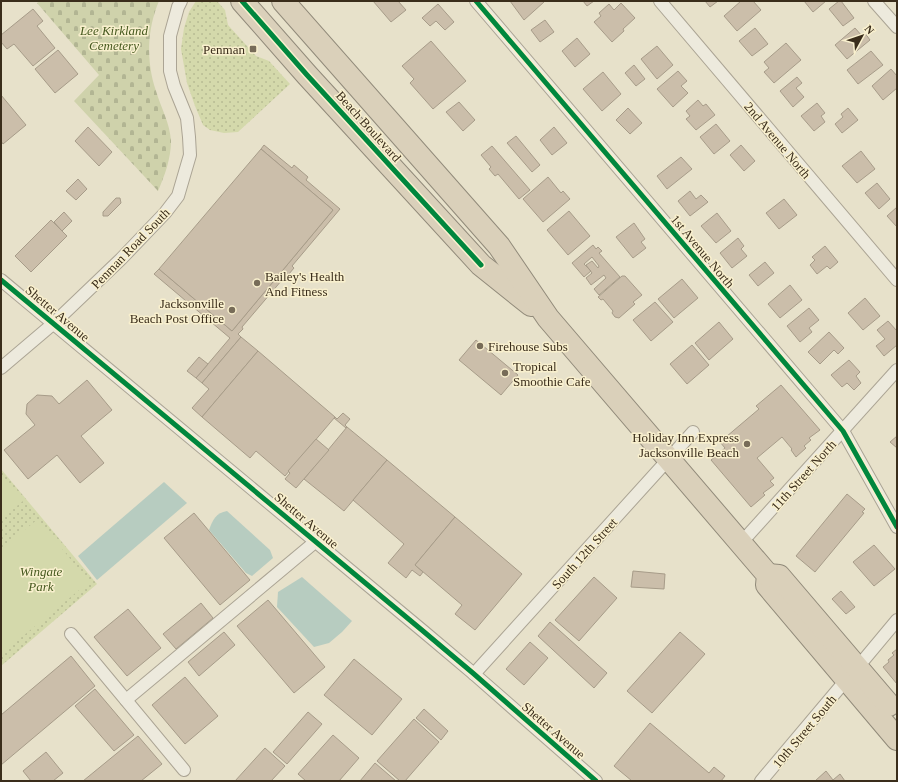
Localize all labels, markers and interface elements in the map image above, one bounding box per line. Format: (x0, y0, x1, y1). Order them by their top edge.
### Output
north arrow (842, 16, 882, 56)
park label: Lee Kirkland Cemetery (79, 23, 149, 53)
text: N (863, 23, 877, 37)
place label: Penman (203, 42, 245, 57)
marker: Penman (248, 44, 258, 54)
street label: Beach Boulevard (333, 88, 405, 165)
street label: 2nd Avenue North (741, 99, 814, 182)
street label: Penman Road South (88, 205, 173, 292)
street label: 1st Avenue North (668, 212, 738, 291)
place label: Bailey's Health And Fitness (265, 269, 345, 299)
marker: Bailey's Health And Fitness (252, 278, 262, 288)
street label: Shetter Avenue (23, 282, 93, 345)
place label: Jacksonville Beach Post Office (130, 296, 224, 326)
marker: Jacksonville Beach Post Office (227, 305, 237, 315)
place label: Firehouse Subs (488, 339, 568, 354)
marker: Firehouse Subs (475, 341, 485, 351)
place label: Tropical Smoothie Cafe (513, 359, 591, 389)
marker: Tropical Smoothie Cafe (500, 368, 510, 378)
place label: Holiday Inn Express Jacksonville Beach (632, 430, 739, 460)
street label: 11th Street North (768, 437, 839, 514)
marker: Holiday Inn Express Jacksonville Beach (742, 439, 752, 449)
street label: Shetter Avenue (272, 489, 342, 552)
street label: South 12th Street (549, 514, 620, 592)
park label: Wingate Park (20, 564, 63, 594)
street label: 10th Street South (770, 692, 839, 771)
street label: Shetter Avenue (519, 699, 589, 762)

